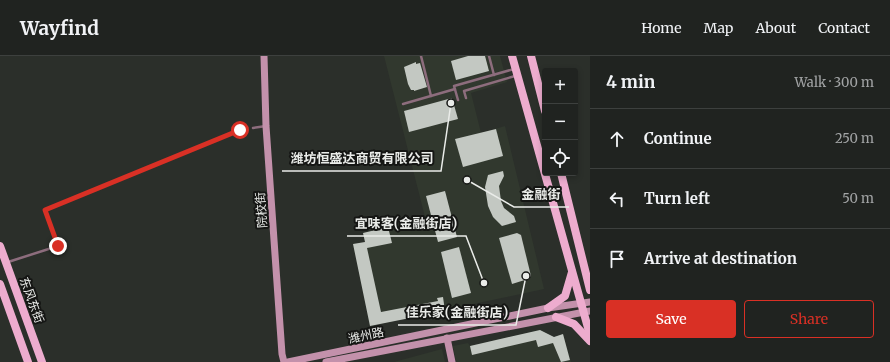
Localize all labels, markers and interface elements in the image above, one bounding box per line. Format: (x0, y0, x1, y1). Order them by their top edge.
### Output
text: Wayfind (20, 16, 99, 40)
text: Home (641, 19, 682, 37)
text: Map (704, 19, 733, 37)
text: About (755, 19, 796, 37)
text: Contact (818, 19, 870, 37)
map controls (542, 68, 578, 176)
button: + (542, 68, 578, 104)
text: 4 min (606, 71, 655, 93)
text: Walk · 300 m (794, 74, 874, 91)
button: − (542, 104, 578, 140)
route start (231, 121, 249, 139)
icon: ahead (606, 128, 628, 150)
text: Continue (644, 129, 712, 148)
text: 250 m (835, 130, 874, 147)
button: locate (542, 140, 578, 176)
callout: 潍坊恒盛达商贸有限公司 (282, 146, 441, 171)
text: 潍坊恒盛达商贸有限公司 (290, 150, 434, 167)
callout: 金融街 (514, 182, 569, 207)
text: 金融街 (521, 186, 561, 203)
icon: left (606, 188, 628, 210)
text: Turn left (644, 189, 710, 208)
text: 50 m (842, 190, 874, 207)
street label: 院校街 (252, 192, 270, 228)
callout: 宜味客(金融街店) (347, 211, 466, 236)
text: 宜味客(金融街店) (355, 215, 457, 232)
route end (49, 237, 67, 255)
icon: arrive (606, 248, 628, 270)
text: Arrive at destination (644, 249, 797, 268)
street label: 东风东街 (17, 275, 47, 325)
callout: 佳乐家(金融街店) (398, 300, 516, 325)
button: Save (606, 300, 736, 338)
button: Share (744, 300, 874, 338)
text: 佳乐家(金融街店) (406, 304, 508, 321)
street label: 潍州路 (347, 324, 385, 346)

